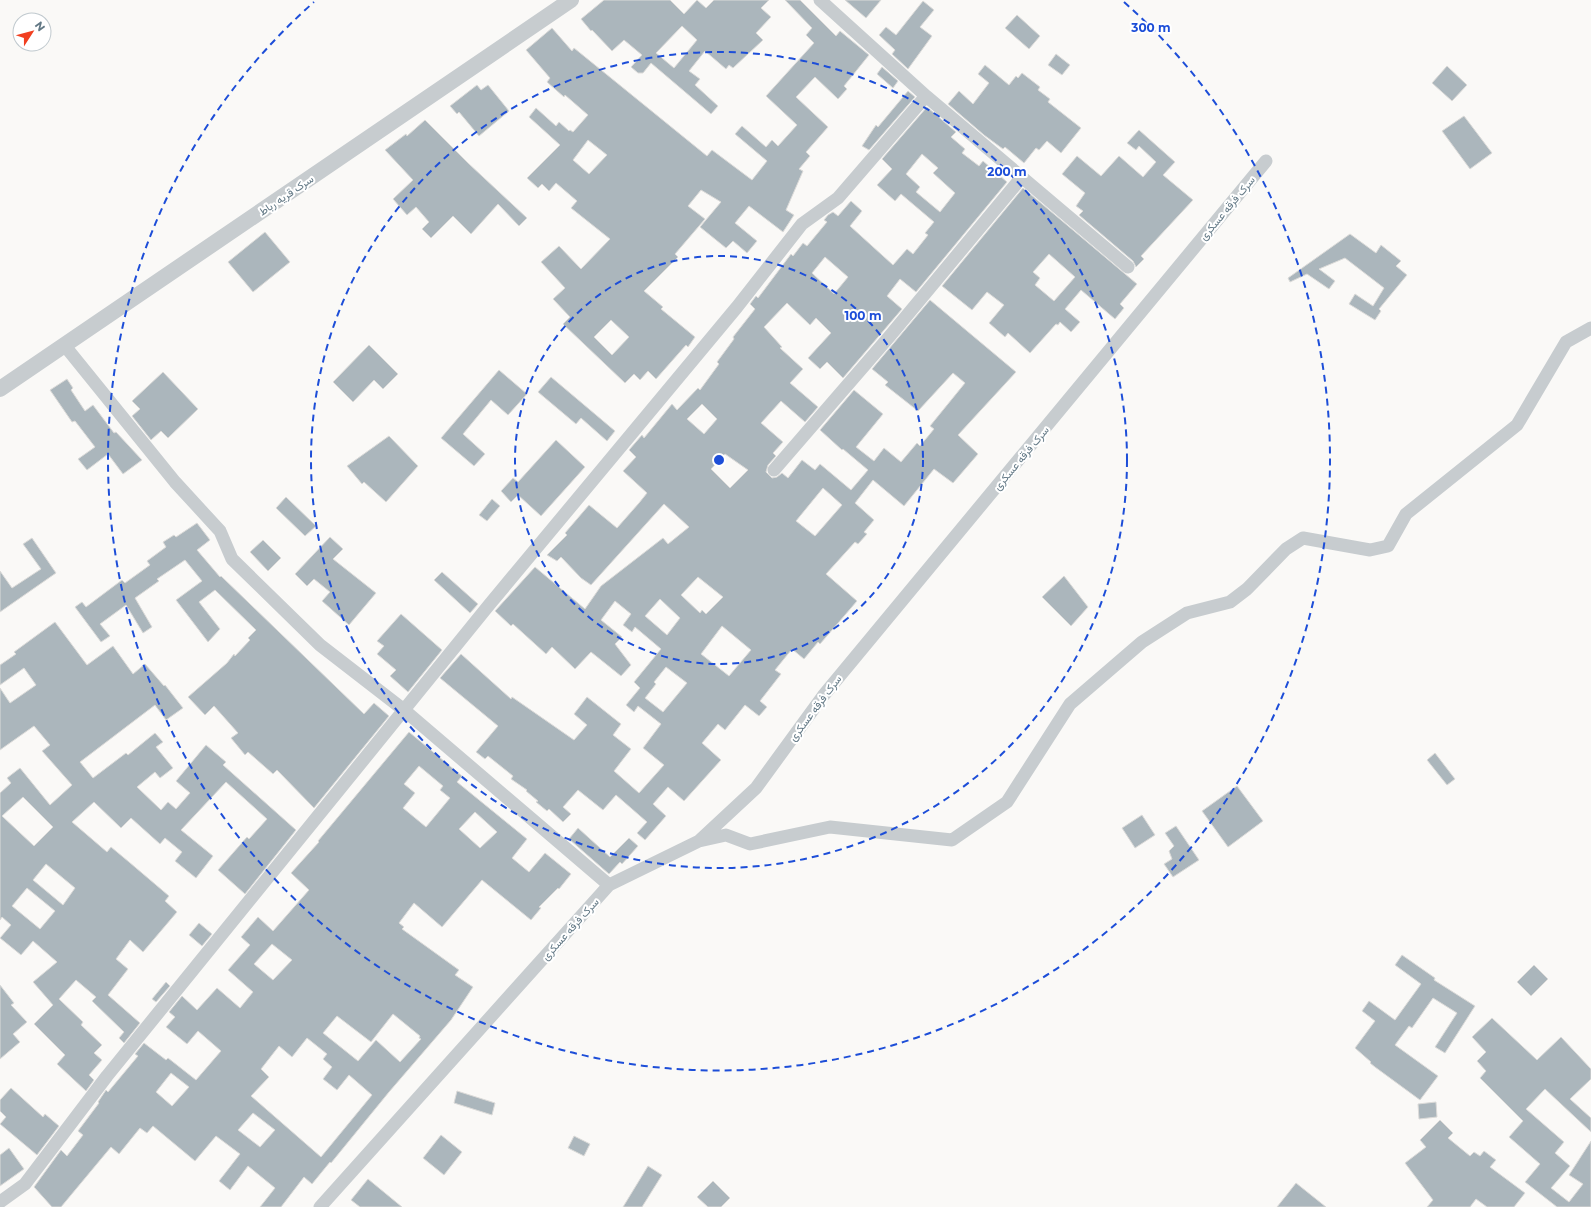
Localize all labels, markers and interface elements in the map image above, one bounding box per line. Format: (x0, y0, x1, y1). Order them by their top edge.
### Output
north arrow (12, 12, 52, 52)
text: N (32, 18, 48, 34)
text: 300 m (1130, 20, 1171, 35)
text: 200 m (987, 164, 1027, 179)
street label: سرک قریه رباط (256, 171, 316, 219)
street label: سرک فرقه عسکری (1196, 173, 1258, 243)
text: 100 m (845, 308, 881, 323)
street label: سرک فرقه عسکری (990, 423, 1052, 493)
centre of rings (712, 453, 726, 467)
street label: سرک فرقه عسکری (786, 672, 845, 744)
street label: سرک فرقه عسکری (538, 895, 602, 963)

